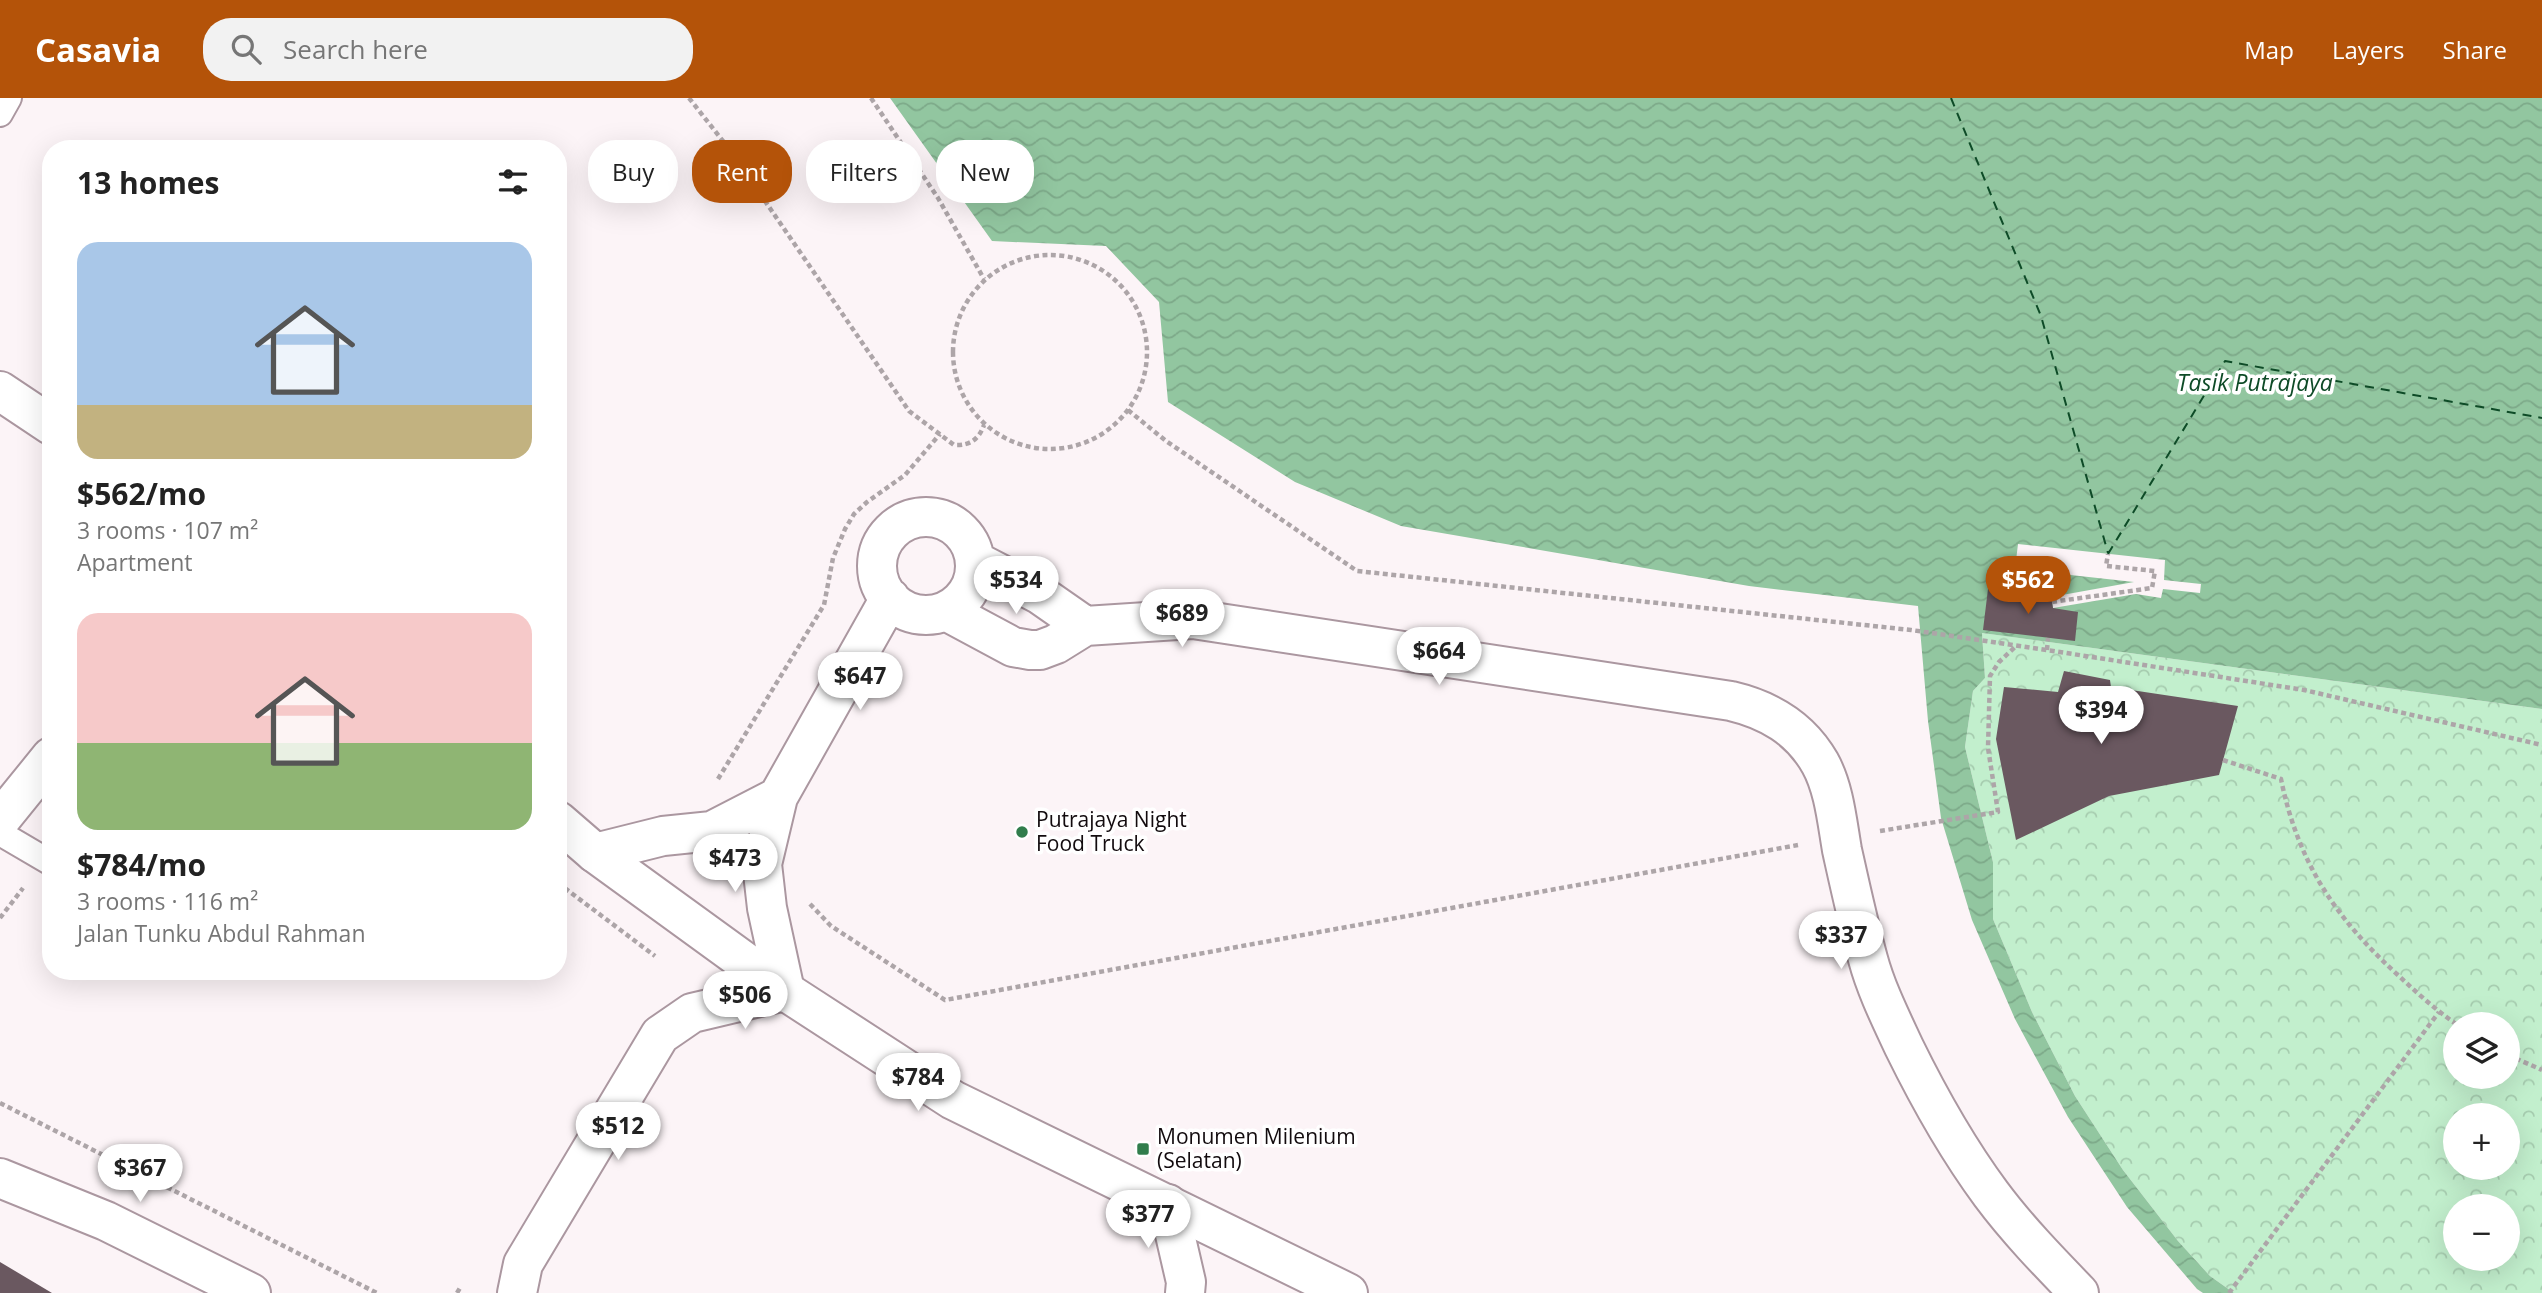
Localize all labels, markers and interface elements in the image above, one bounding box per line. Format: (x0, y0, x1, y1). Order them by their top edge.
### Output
search box (203, 18, 693, 81)
text: Casavia (35, 27, 161, 72)
icon: search (227, 30, 265, 68)
text: Search here (283, 31, 428, 67)
text: Map (2244, 33, 2294, 66)
text: Layers (2332, 33, 2405, 66)
text: Share (2443, 33, 2507, 66)
chip: Buy (588, 140, 678, 203)
chip: Rent (692, 140, 792, 203)
chip: Filters (806, 140, 922, 203)
chip: New (936, 140, 1034, 203)
text: 13 homes (77, 162, 220, 203)
icon: filters (494, 163, 532, 201)
icon: home (242, 287, 368, 413)
water label: Tasik Putrajaya (2177, 366, 2333, 398)
text: $562/mo (77, 473, 206, 514)
text: 3 rooms · 107 m² (77, 514, 258, 546)
text: Apartment (77, 546, 193, 578)
pin: $534 (975, 556, 1057, 616)
pin: $562 (1987, 556, 2069, 616)
text: $534 (990, 563, 1042, 595)
text: $562 (2002, 563, 2054, 595)
pin: $689 (1141, 589, 1223, 649)
text: $689 (1156, 596, 1208, 628)
pin: $664 (1398, 628, 1480, 687)
text: $664 (1413, 634, 1465, 666)
pin: $647 (819, 652, 901, 712)
icon: home (242, 658, 368, 784)
text: $647 (834, 659, 886, 691)
pin: $394 (2060, 686, 2142, 746)
text: $394 (2075, 693, 2127, 725)
place label: Putrajaya Night Food Truck (1036, 805, 1187, 857)
marker: Putrajaya Night Food Truck (1014, 824, 1030, 840)
pin: $473 (694, 834, 776, 894)
text: $473 (709, 841, 761, 873)
text: $784/mo (77, 844, 206, 885)
text: 3 rooms · 116 m² (77, 885, 258, 917)
pin: $337 (1800, 912, 1882, 971)
text: Jalan Tunku Abdul Rahman (77, 917, 366, 949)
text: $337 (1815, 918, 1867, 950)
pin: $506 (704, 972, 786, 1031)
text: $506 (719, 978, 771, 1010)
map controls (2443, 1012, 2520, 1271)
button: layers (2443, 1012, 2520, 1089)
pin: $784 (877, 1054, 959, 1113)
text: $784 (892, 1060, 944, 1092)
pin: $512 (577, 1102, 659, 1162)
button: + (2443, 1103, 2520, 1180)
text: $512 (592, 1109, 644, 1141)
place label: Monumen Milenium (Selatan) (1157, 1122, 1356, 1174)
marker: Monumen Milenium (Selatan) (1135, 1141, 1151, 1157)
pin: $367 (99, 1144, 181, 1204)
text: $367 (114, 1151, 166, 1183)
pin: $377 (1107, 1190, 1189, 1250)
button: − (2443, 1194, 2520, 1271)
text: $377 (1122, 1197, 1174, 1229)

